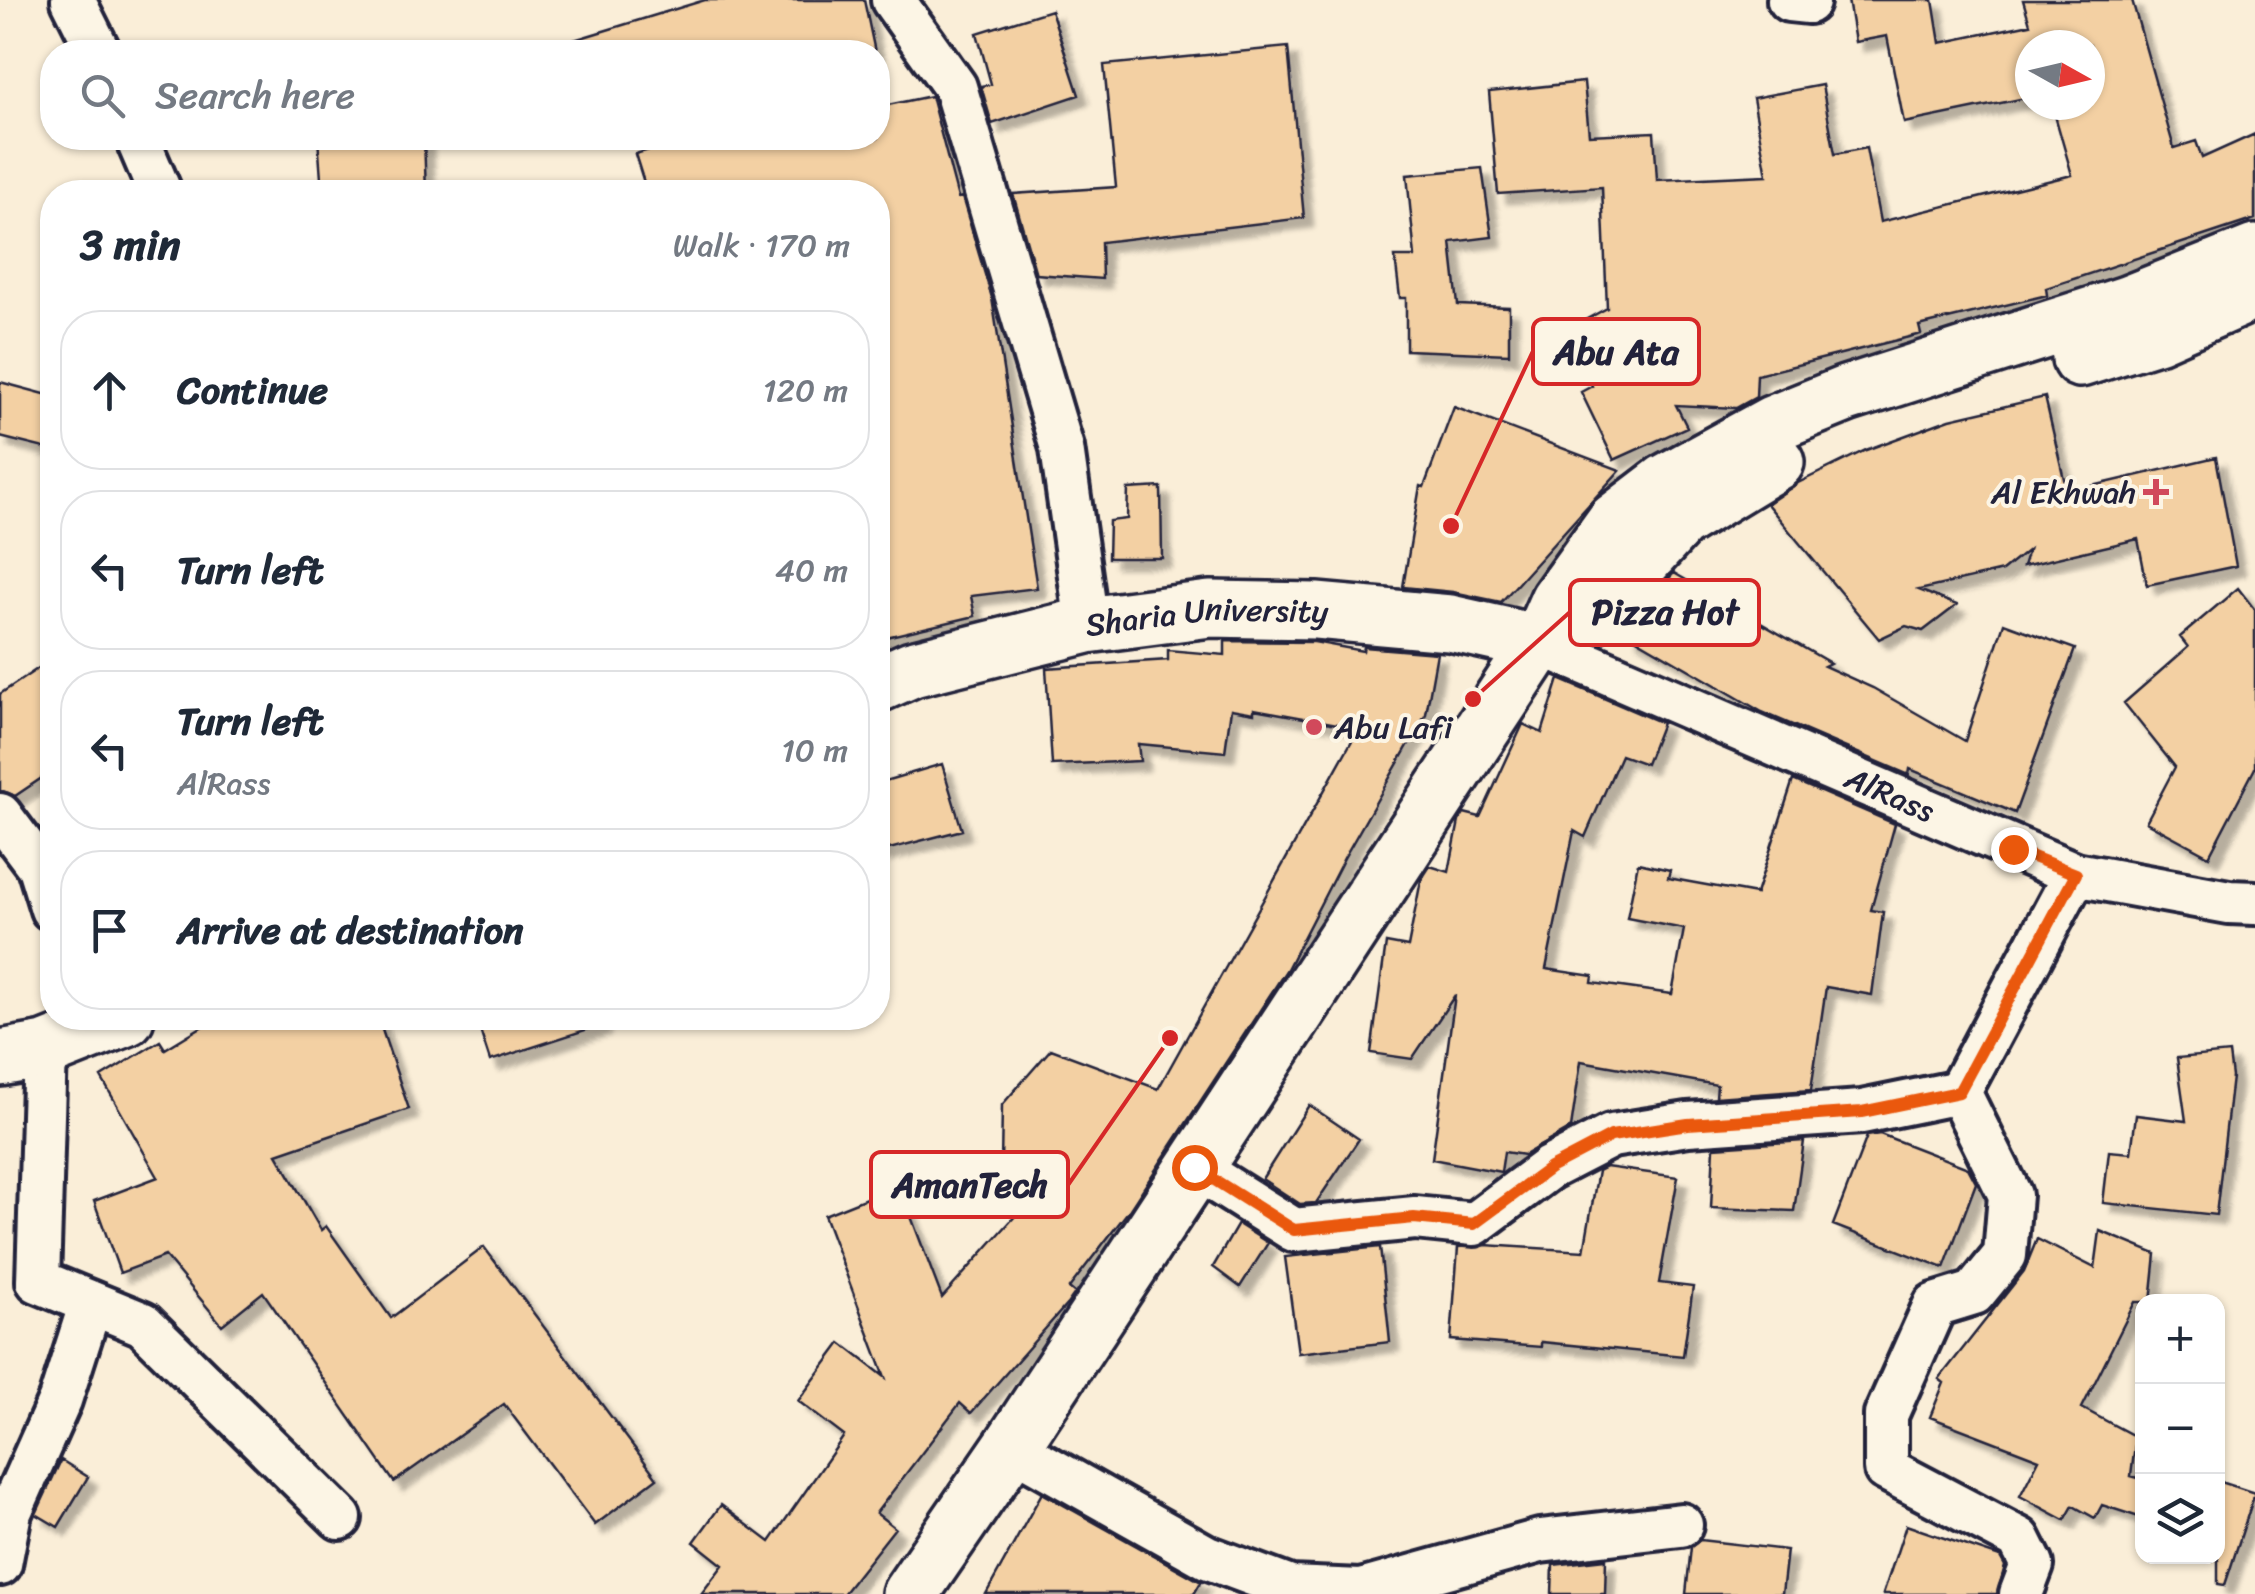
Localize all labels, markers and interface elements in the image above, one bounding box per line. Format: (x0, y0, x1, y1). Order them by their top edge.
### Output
north arrow (2015, 30, 2105, 120)
search box (40, 40, 890, 150)
text: Search here (155, 62, 355, 129)
icon: search (75, 68, 130, 123)
text: 3 min (80, 208, 180, 282)
text: Walk · 170 m (673, 217, 850, 274)
callout: Abu Ata (1533, 319, 1699, 384)
text: Abu Ata (1551, 321, 1680, 383)
text: Continue (177, 357, 328, 424)
text: 120 m (763, 362, 848, 419)
icon: ahead (82, 363, 137, 418)
place label: Al Ekhwah (1990, 464, 2136, 521)
marker: Al Ekhwah (2145, 481, 2167, 503)
text: Turn left (177, 537, 323, 604)
text: 40 m (775, 542, 848, 599)
icon: left (82, 543, 137, 598)
street label: Sharia University (1082, 580, 1331, 653)
callout: Pizza Hot (1570, 580, 1759, 645)
text: Pizza Hot (1591, 581, 1740, 643)
text: Turn left (177, 688, 323, 755)
place label: Abu Lafi (1333, 699, 1454, 756)
marker: Abu Lafi (1303, 716, 1325, 738)
text: 10 m (781, 722, 848, 779)
icon: left (82, 723, 137, 778)
street label: AlRass (1835, 749, 1944, 839)
text: AlRass (177, 755, 270, 812)
route end (1991, 827, 2037, 873)
text: Arrive at destination (177, 897, 524, 964)
icon: arrive (82, 903, 137, 958)
route start (1172, 1145, 1218, 1191)
callout: AmanTech (871, 1152, 1068, 1217)
text: AmanTech (890, 1154, 1048, 1216)
map controls (2135, 1294, 2225, 1564)
button: + (2135, 1294, 2225, 1384)
button: − (2135, 1384, 2225, 1474)
button: layers (2135, 1474, 2225, 1564)

